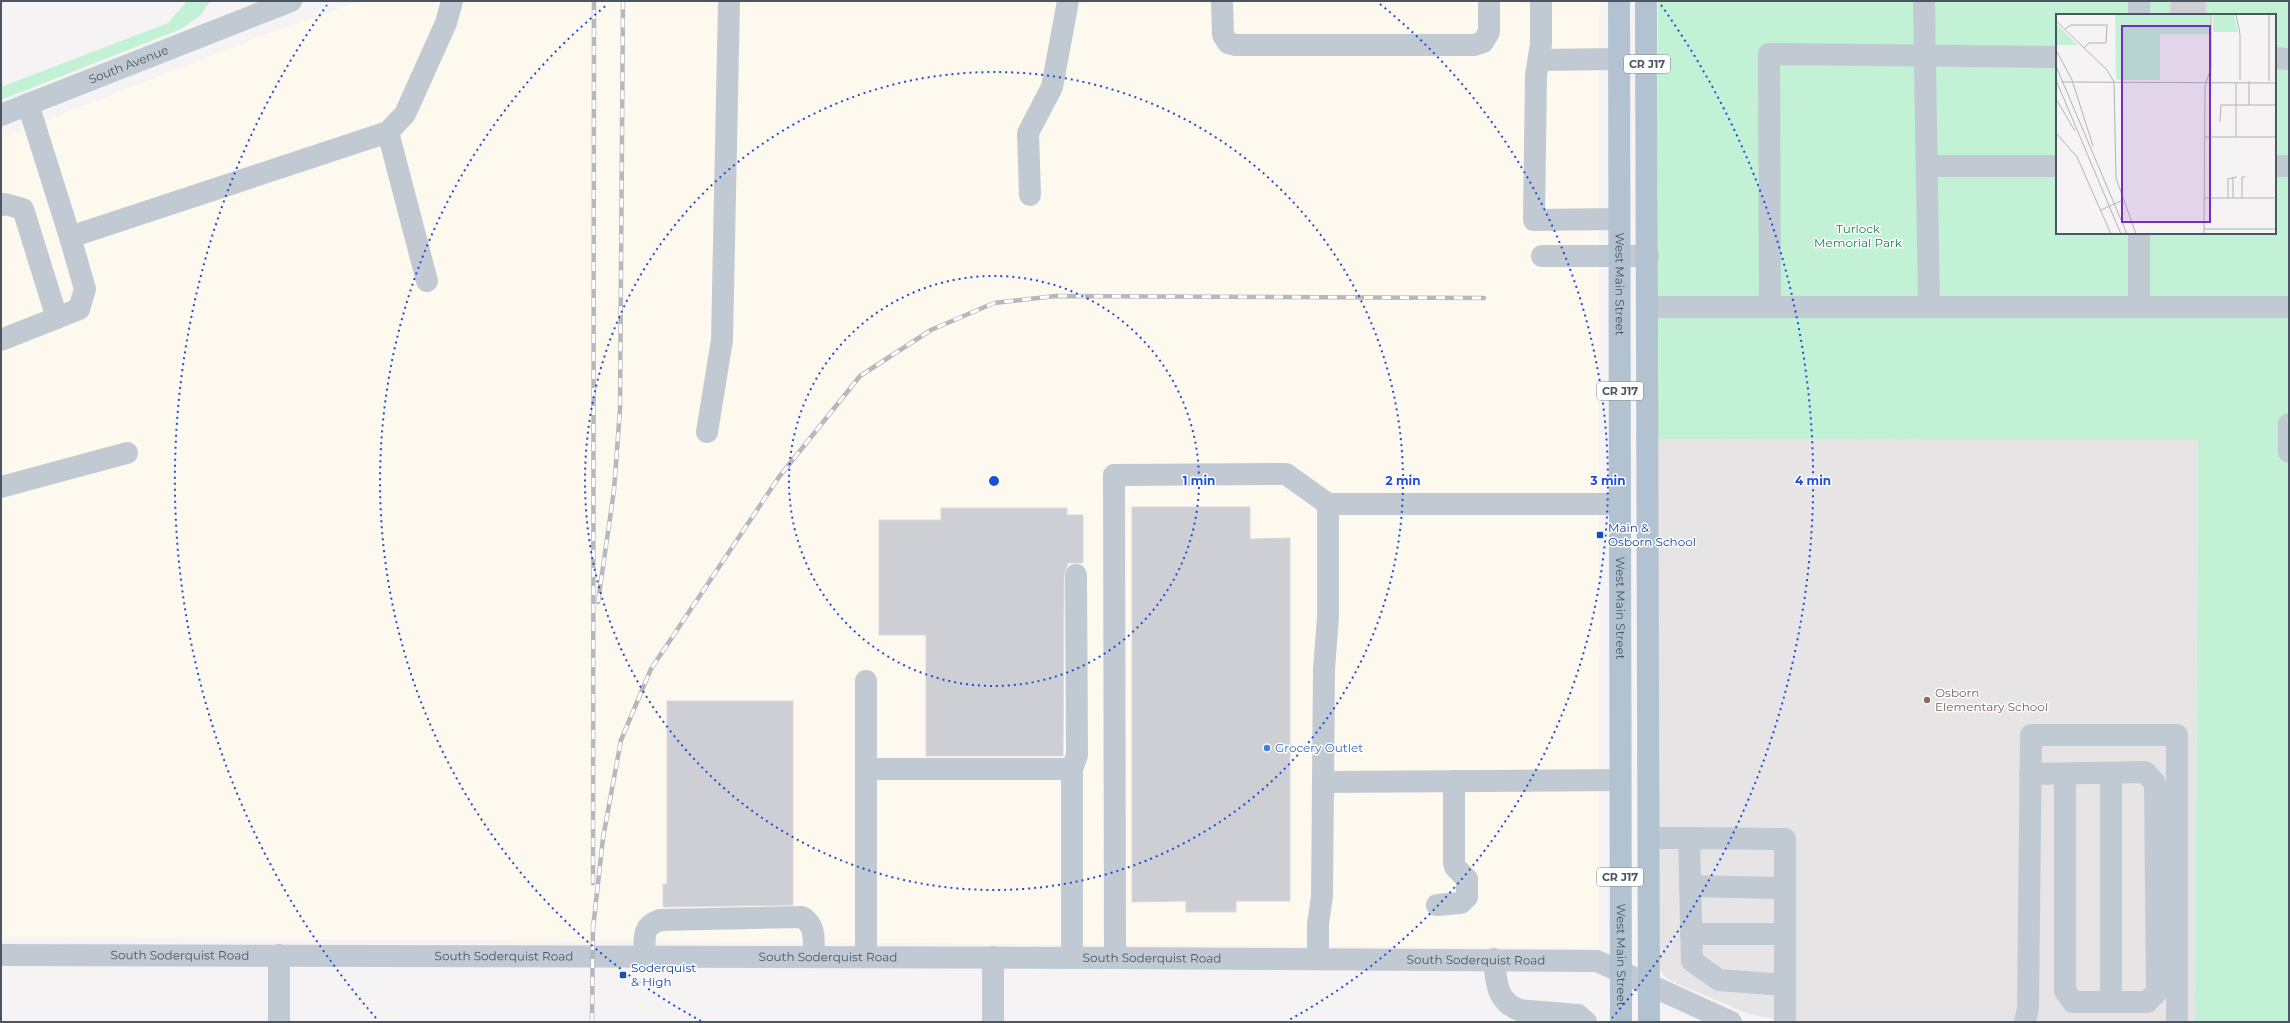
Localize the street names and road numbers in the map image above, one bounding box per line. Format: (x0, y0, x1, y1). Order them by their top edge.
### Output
street label: South Avenue (86, 42, 170, 87)
road number: CR J17 (1624, 55, 1670, 73)
street label: West Main Street (1612, 232, 1628, 336)
road number: CR J17 (1597, 382, 1643, 400)
street label: West Main Street (1613, 556, 1628, 660)
road number: CR J17 (1597, 868, 1643, 886)
street label: West Main Street (1614, 903, 1629, 1007)
street label: South Soderquist Road (111, 947, 249, 963)
street label: South Soderquist Road (435, 948, 573, 964)
street label: South Soderquist Road (759, 949, 897, 964)
street label: South Soderquist Road (1083, 950, 1221, 966)
street label: South Soderquist Road (1407, 952, 1545, 968)

